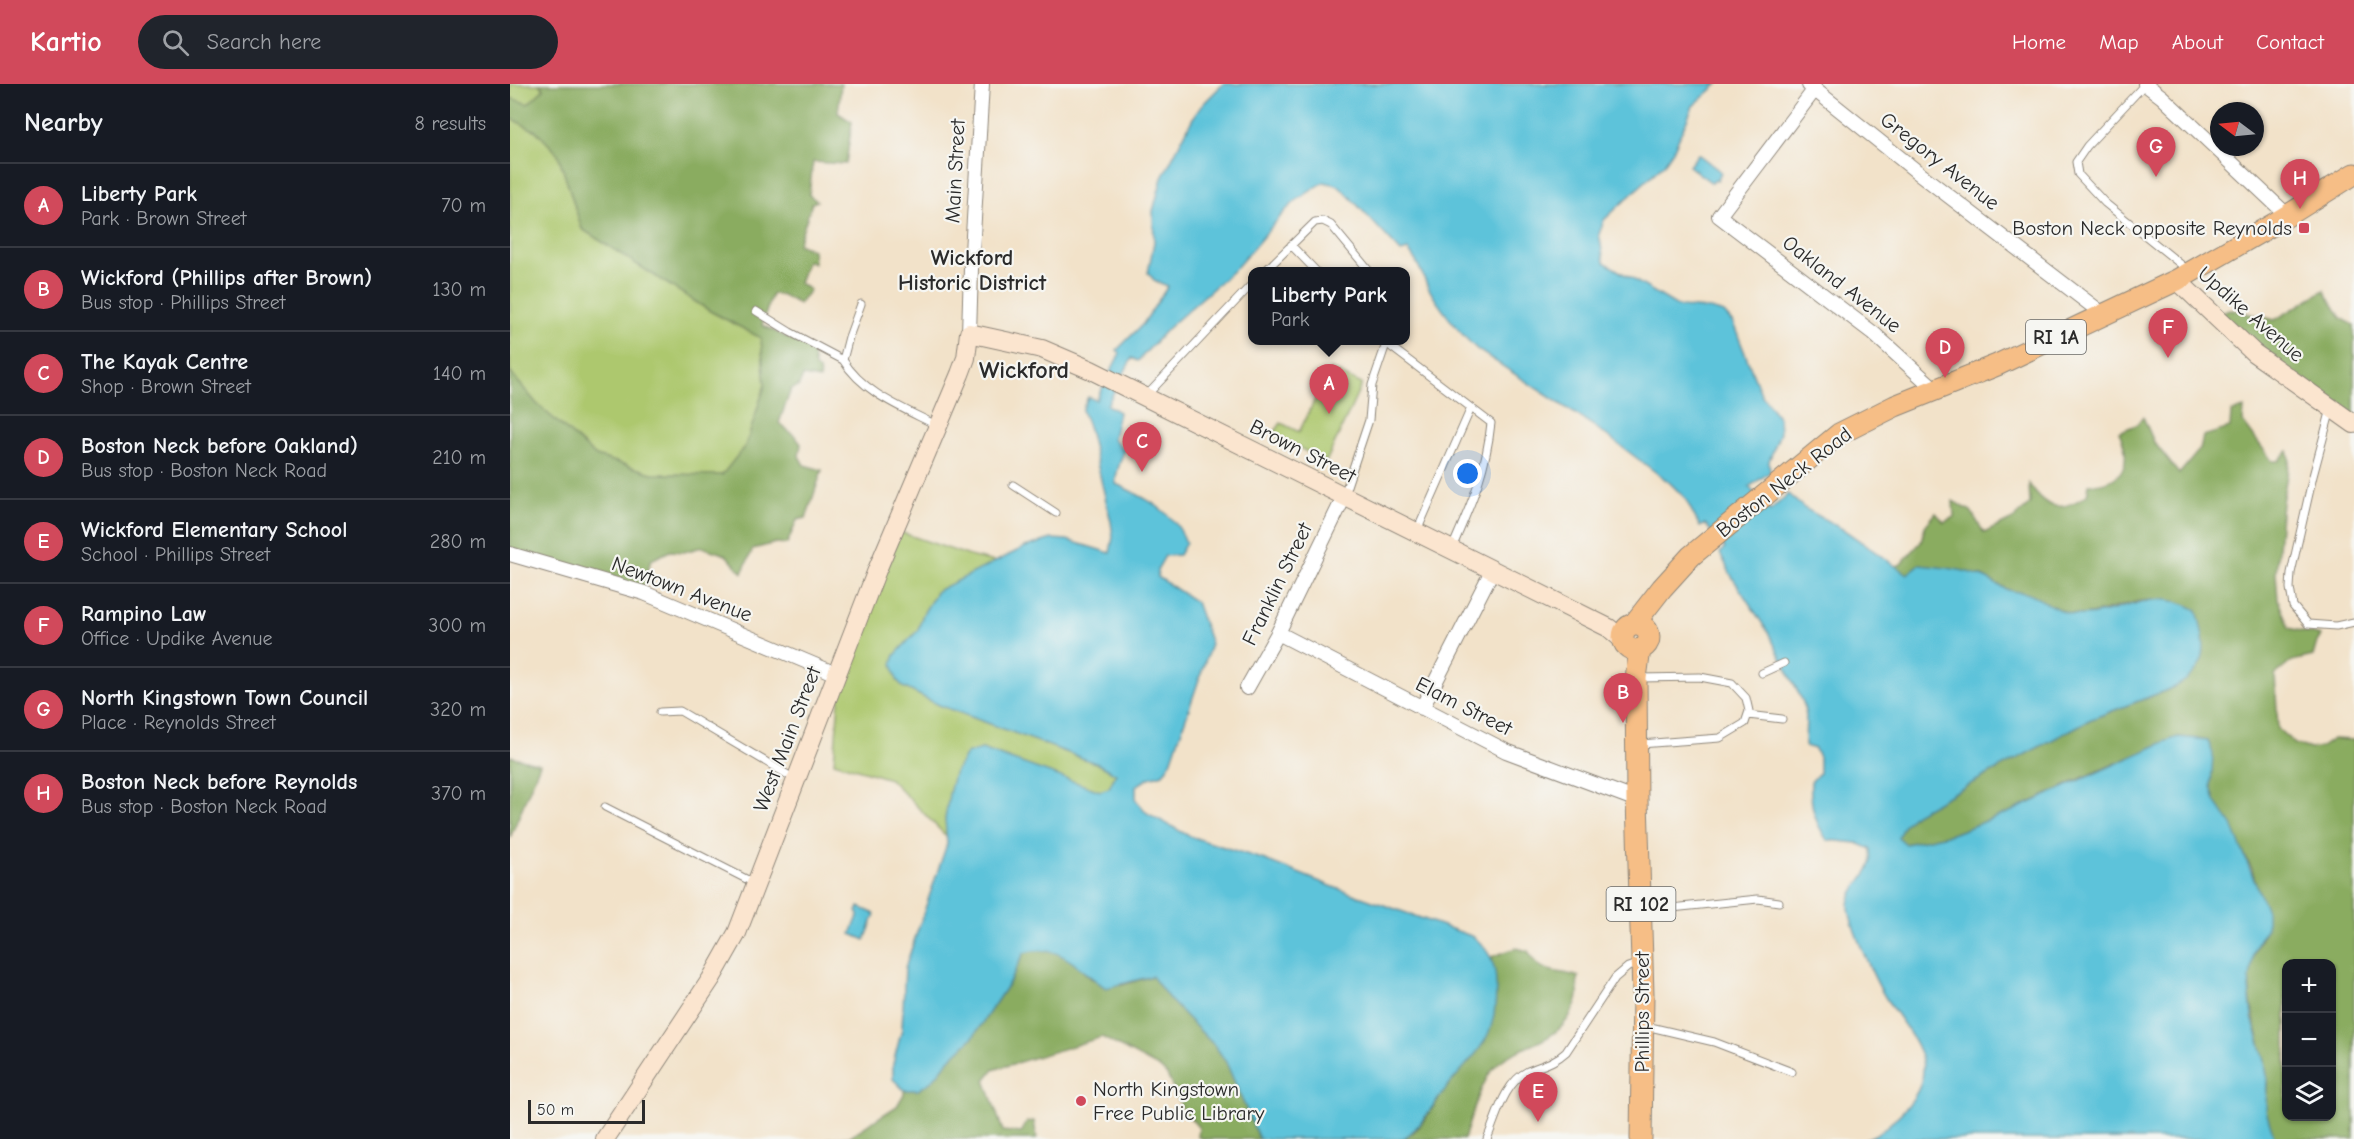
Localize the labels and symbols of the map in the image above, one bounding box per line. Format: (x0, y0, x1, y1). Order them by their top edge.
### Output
north arrow (2210, 102, 2264, 156)
street label: Gregory Avenue (1876, 107, 2004, 215)
street label: Main Street (940, 117, 970, 224)
pin: G (2136, 128, 2176, 177)
pin: H (2280, 160, 2320, 209)
place label: Boston Neck opposite Reynolds (2012, 216, 2292, 240)
marker: Boston Neck opposite Reynolds (2297, 221, 2311, 235)
street label: Oakland Avenue (1778, 230, 1906, 338)
district label: Wickford Historic District (898, 245, 1047, 296)
street label: Updike Avenue (2193, 261, 2309, 367)
pin: F (2148, 308, 2188, 358)
road number: RI 1A (2026, 320, 2086, 354)
pin: D (1926, 328, 1964, 378)
district label: Wickford (979, 356, 1069, 384)
pin: A (1310, 364, 1348, 414)
street label: Brown Street (1246, 414, 1361, 488)
pin: C (1122, 422, 1162, 472)
street label: Boston Neck Road (1712, 422, 1856, 542)
your location (1453, 459, 1482, 488)
street label: Franklin Street (1237, 518, 1317, 649)
street label: Newtown Avenue (608, 551, 756, 627)
street label: West Main Street (748, 662, 826, 815)
street label: Elam Street (1412, 671, 1517, 741)
pin: B (1604, 674, 1642, 723)
road number: RI 102 (1606, 887, 1676, 921)
street label: Phillips Street (1630, 950, 1654, 1073)
pin: E (1518, 1072, 1558, 1122)
place label: North Kingstown Free Public Library (1093, 1077, 1265, 1125)
marker: North Kingstown Free Public Library (1074, 1094, 1088, 1108)
scale bar (528, 1097, 645, 1124)

